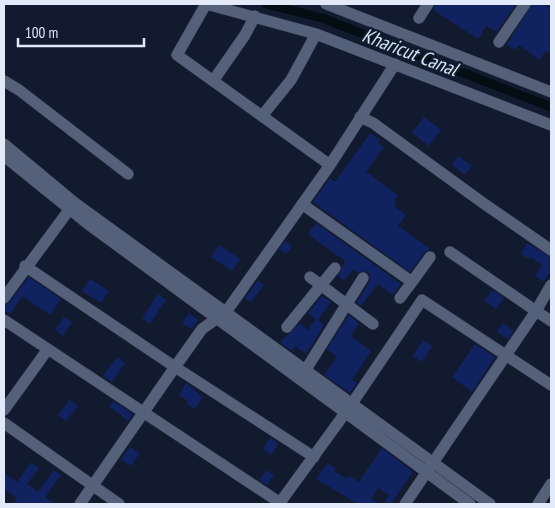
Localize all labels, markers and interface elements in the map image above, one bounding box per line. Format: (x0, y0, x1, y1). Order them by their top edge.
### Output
scale bar (18, 15, 144, 47)
water label: Kharicut Canal (358, 22, 464, 83)
text: 100 m (25, 23, 58, 42)

